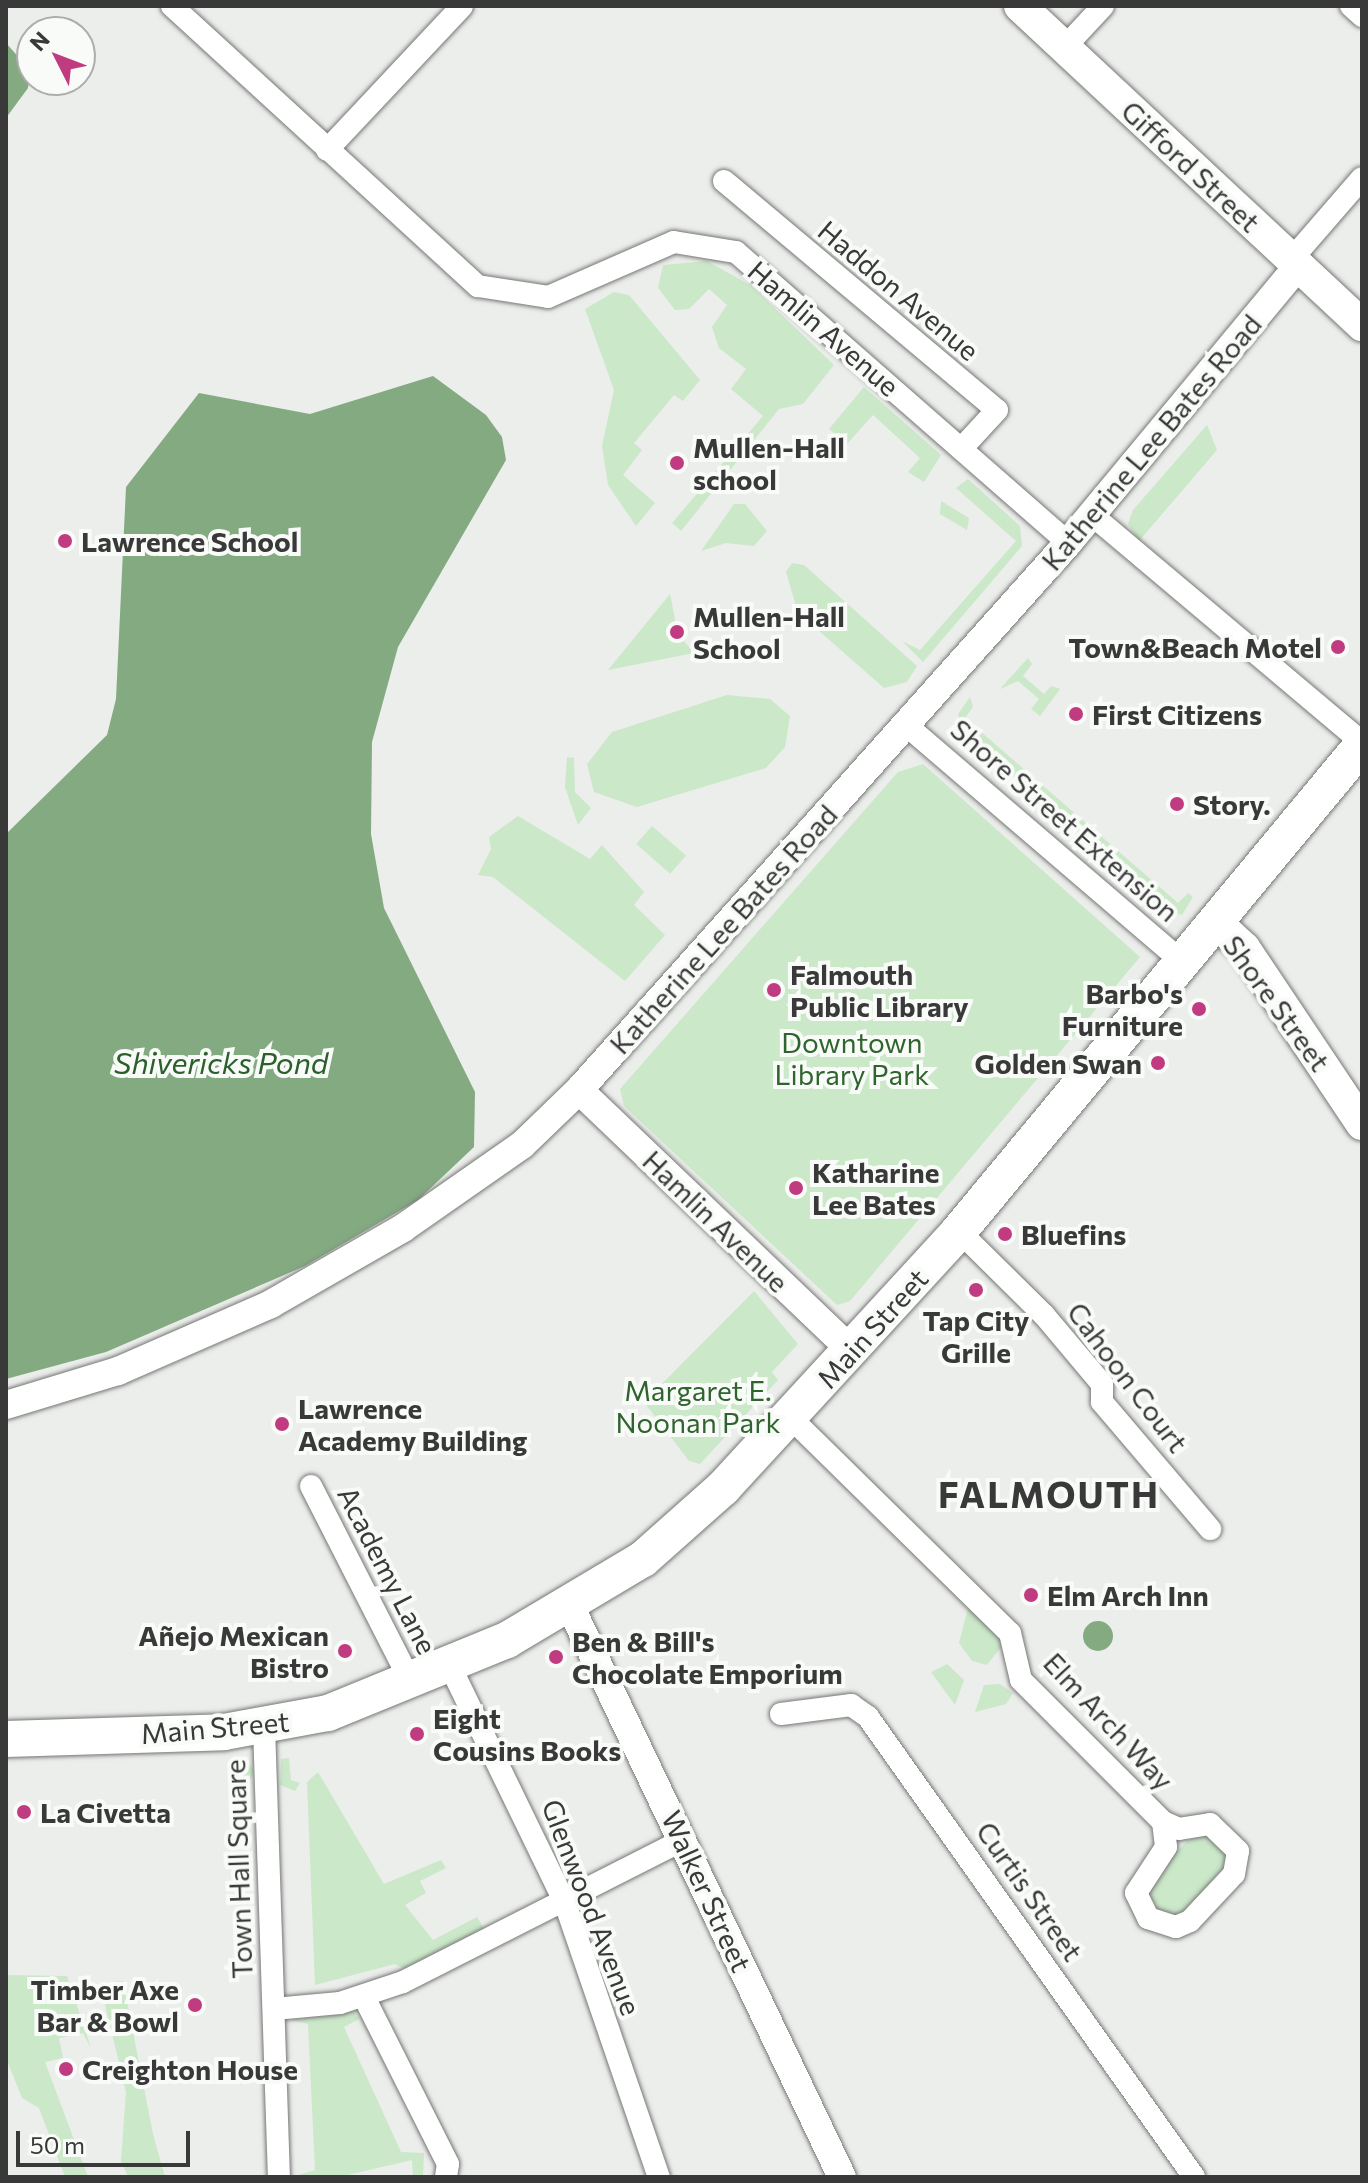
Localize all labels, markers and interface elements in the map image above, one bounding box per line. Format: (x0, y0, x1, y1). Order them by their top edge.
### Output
north arrow (16, 16, 96, 96)
text: N (24, 26, 55, 56)
street label: Gifford Street (1115, 93, 1267, 239)
street label: Haddon Avenue (812, 213, 986, 367)
street label: Hamlin Avenue (742, 253, 906, 403)
street label: Katherine Lee Bates Road (1034, 307, 1268, 577)
place label: Mullen-Hall school (693, 430, 845, 496)
marker: Mullen-Hall school (668, 454, 686, 472)
place label: Lawrence School (81, 524, 298, 558)
marker: Lawrence School (56, 532, 74, 550)
place label: Mullen-Hall School (693, 599, 845, 665)
marker: Mullen-Hall School (668, 623, 686, 641)
place label: Town&Beach Motel (1068, 630, 1322, 664)
marker: Town&Beach Motel (1329, 638, 1347, 656)
place label: First Citizens (1092, 697, 1262, 731)
marker: First Citizens (1067, 705, 1085, 723)
street label: Shore Street Extension (944, 712, 1186, 928)
place label: Story. (1193, 787, 1271, 821)
marker: Story. (1168, 795, 1186, 813)
street label: Katherine Lee Bates Road (602, 798, 844, 1060)
street label: Shore Street (1217, 929, 1337, 1077)
place label: Falmouth Public Library (790, 957, 969, 1023)
place label: Barbo's Furniture (1062, 976, 1183, 1042)
marker: Falmouth Public Library (765, 981, 783, 999)
marker: Barbo's Furniture (1190, 1000, 1208, 1018)
park label: Downtown Library Park (775, 1025, 929, 1091)
water label: Shivericks Pond (114, 1044, 328, 1080)
place label: Golden Swan (975, 1046, 1142, 1080)
marker: Golden Swan (1149, 1054, 1167, 1072)
street label: Hamlin Avenue (636, 1143, 796, 1299)
place label: Katharine Lee Bates (812, 1155, 939, 1221)
marker: Katharine Lee Bates (787, 1179, 805, 1197)
place label: Bluefins (1021, 1217, 1126, 1251)
marker: Bluefins (996, 1225, 1014, 1243)
street label: Main Street (810, 1261, 934, 1395)
marker: Tap City Grille (967, 1281, 985, 1299)
street label: Cahoon Court (1061, 1295, 1195, 1459)
place label: Tap City Grille (923, 1303, 1029, 1369)
park label: Margaret E. Noonan Park (615, 1373, 781, 1439)
place label: Lawrence Academy Building (298, 1391, 527, 1457)
marker: Lawrence Academy Building (273, 1415, 291, 1433)
district label: FALMOUTH (938, 1472, 1160, 1516)
street label: Academy Lane (331, 1481, 445, 1659)
place label: Elm Arch Inn (1047, 1578, 1209, 1612)
marker: Elm Arch Inn (1022, 1586, 1040, 1604)
place label: Añejo Mexican Bistro (138, 1618, 329, 1684)
place label: Ben & Bill's Chocolate Emporium (572, 1624, 843, 1690)
marker: Añejo Mexican Bistro (336, 1642, 354, 1660)
street label: Elm Arch Way (1037, 1646, 1181, 1796)
marker: Ben & Bill's Chocolate Emporium (547, 1648, 565, 1666)
place label: Eight Cousins Books (433, 1701, 621, 1767)
street label: Main Street (139, 1704, 291, 1750)
marker: Eight Cousins Books (408, 1725, 426, 1743)
street label: Town Hall Square (217, 1759, 259, 1979)
street label: Glenwood Avenue (535, 1794, 649, 2020)
place label: La Civetta (40, 1795, 171, 1829)
marker: La Civetta (15, 1803, 33, 1821)
street label: Walker Street (655, 1805, 759, 1977)
street label: Curtis Street (970, 1815, 1090, 1967)
place label: Timber Axe Bar & Bowl (30, 1972, 179, 2038)
marker: Timber Axe Bar & Bowl (186, 1996, 204, 2014)
place label: Creighton House (82, 2052, 298, 2086)
marker: Creighton House (57, 2060, 75, 2078)
scale bar (20, 2115, 194, 2165)
text: 50 m (30, 2130, 85, 2159)

